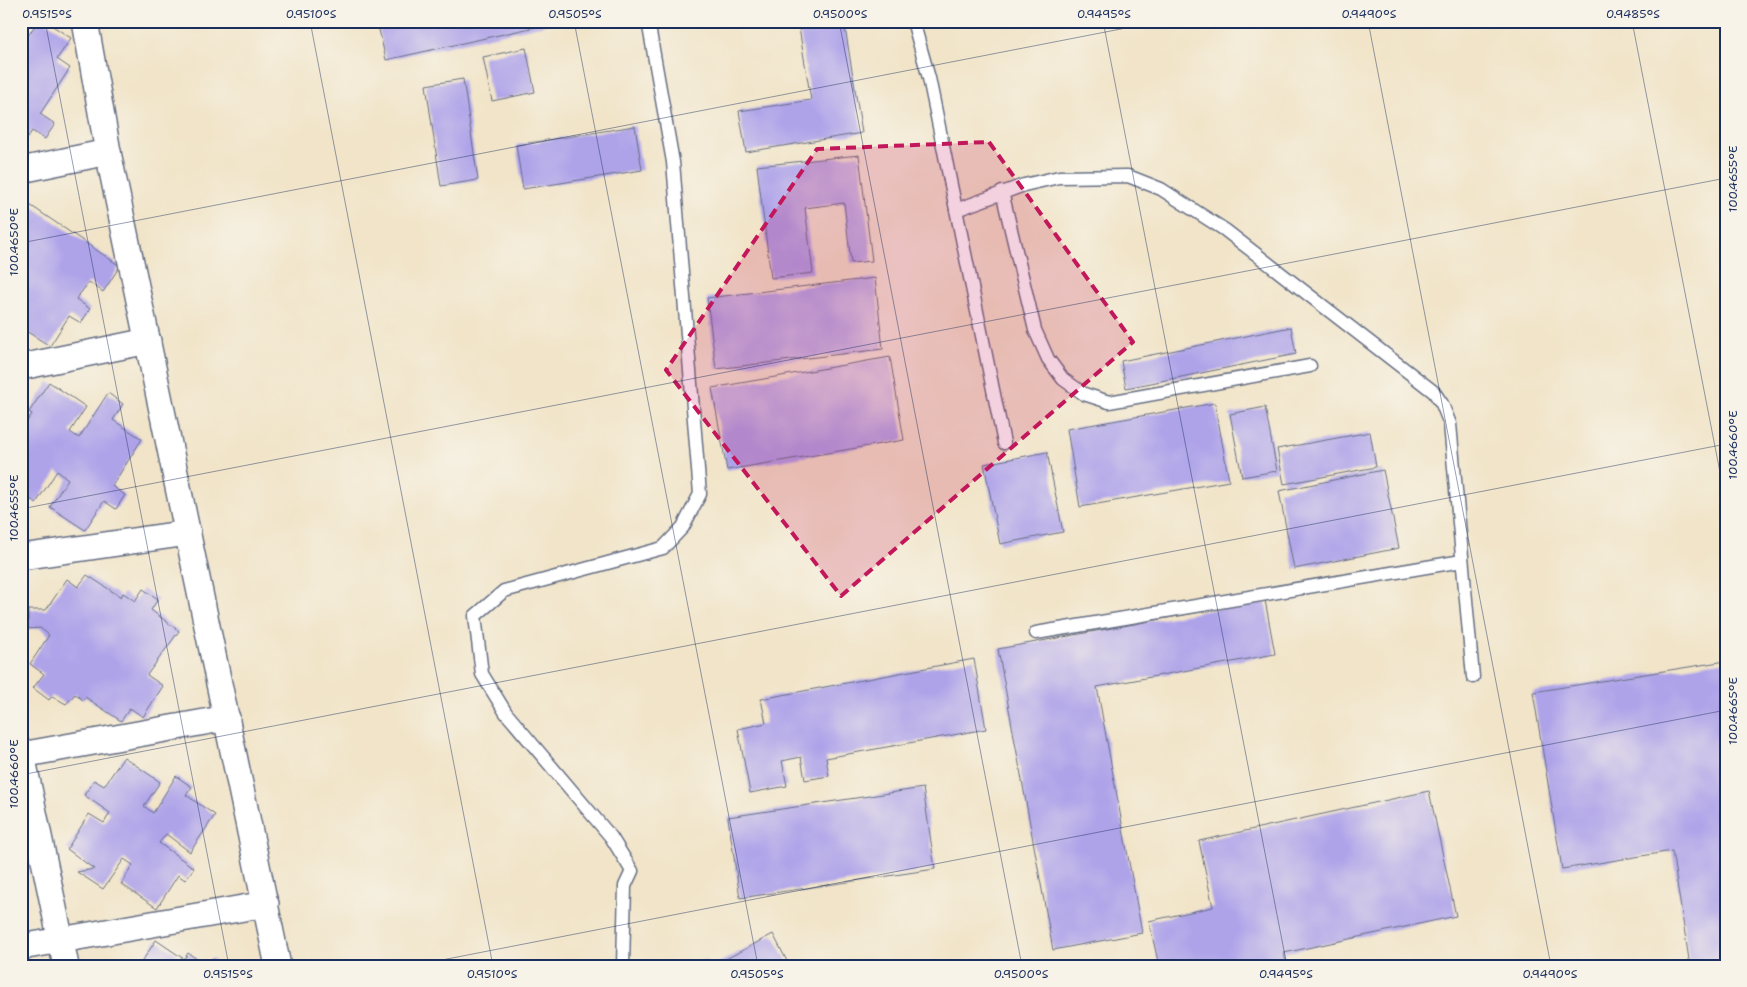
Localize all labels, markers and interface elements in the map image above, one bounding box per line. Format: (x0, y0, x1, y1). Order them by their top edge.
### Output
text: 0.9515°S (22, 6, 72, 22)
text: 0.9510°S (286, 6, 337, 22)
text: 0.9505°S (548, 6, 602, 22)
text: 0.9500°S (813, 6, 868, 22)
text: 0.9495°S (1077, 6, 1131, 22)
text: 0.9490°S (1342, 6, 1397, 22)
text: 0.9485°S (1606, 6, 1660, 22)
text: 100.4655°E (1725, 146, 1741, 212)
text: 100.4650°E (6, 208, 22, 276)
text: 100.4660°E (1725, 410, 1741, 480)
text: 100.4655°E (6, 475, 22, 541)
text: 100.4665°E (1725, 677, 1741, 745)
text: 100.4660°E (6, 739, 22, 809)
text: 0.9515°S (203, 966, 253, 982)
text: 0.9510°S (467, 966, 518, 982)
text: 0.9505°S (730, 966, 784, 982)
text: 0.9500°S (994, 966, 1049, 982)
text: 0.9495°S (1259, 966, 1313, 982)
text: 0.9490°S (1523, 966, 1578, 982)

